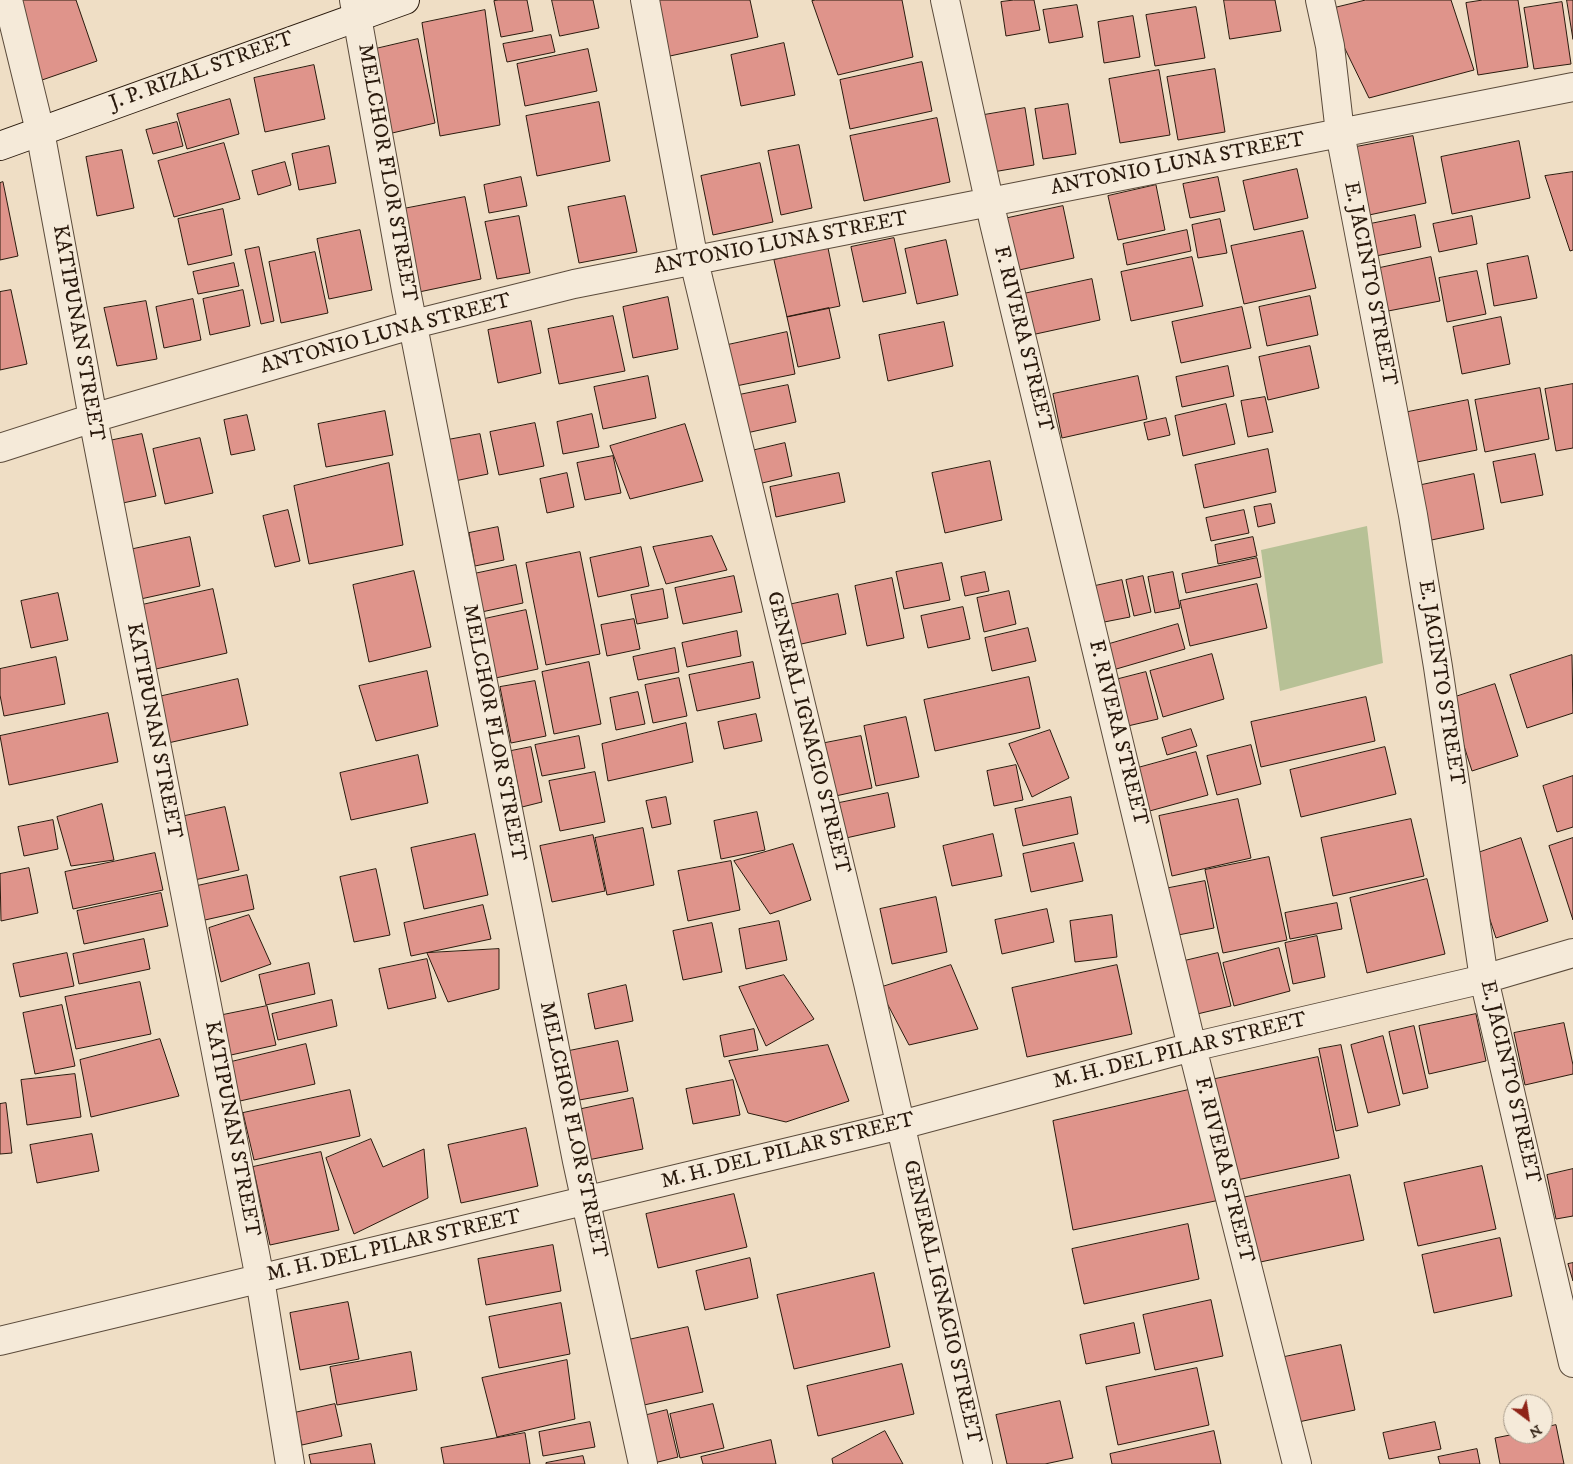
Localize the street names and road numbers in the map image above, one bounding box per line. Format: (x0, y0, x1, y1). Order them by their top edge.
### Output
street label: J. P. RIZAL STREET (107, 27, 297, 117)
street label: MELCHOR FLOR STREET (351, 42, 421, 304)
street label: ANTONIO LUNA STREET (1049, 128, 1307, 202)
street label: E. JACINTO STREET (1337, 180, 1401, 388)
street label: ANTONIO LUNA STREET (652, 207, 910, 281)
street label: KATIPUNAN STREET (46, 223, 108, 443)
street label: F. RIVERA STREET (987, 244, 1057, 434)
street label: ANTONIO LUNA STREET (258, 289, 514, 381)
street label: E. JACINTO STREET (1411, 579, 1469, 787)
street label: GENERAL IGNACIO STREET (760, 589, 854, 877)
street label: MELCHOR FLOR STREET (456, 602, 530, 864)
street label: KATIPUNAN STREET (120, 621, 186, 841)
street label: F. RIVERA STREET (1082, 638, 1152, 828)
street label: E. JACINTO STREET (1473, 978, 1545, 1186)
street label: MELCHOR FLOR STREET (533, 1000, 611, 1260)
street label: M. H. DEL PILAR STREET (1051, 1008, 1309, 1096)
street label: KATIPUNAN STREET (198, 1019, 264, 1239)
street label: F. RIVERA STREET (1188, 1075, 1258, 1265)
street label: M. H. DEL PILAR STREET (659, 1108, 917, 1196)
street label: GENERAL IGNACIO STREET (896, 1158, 986, 1446)
street label: M. H. DEL PILAR STREET (264, 1205, 524, 1289)

